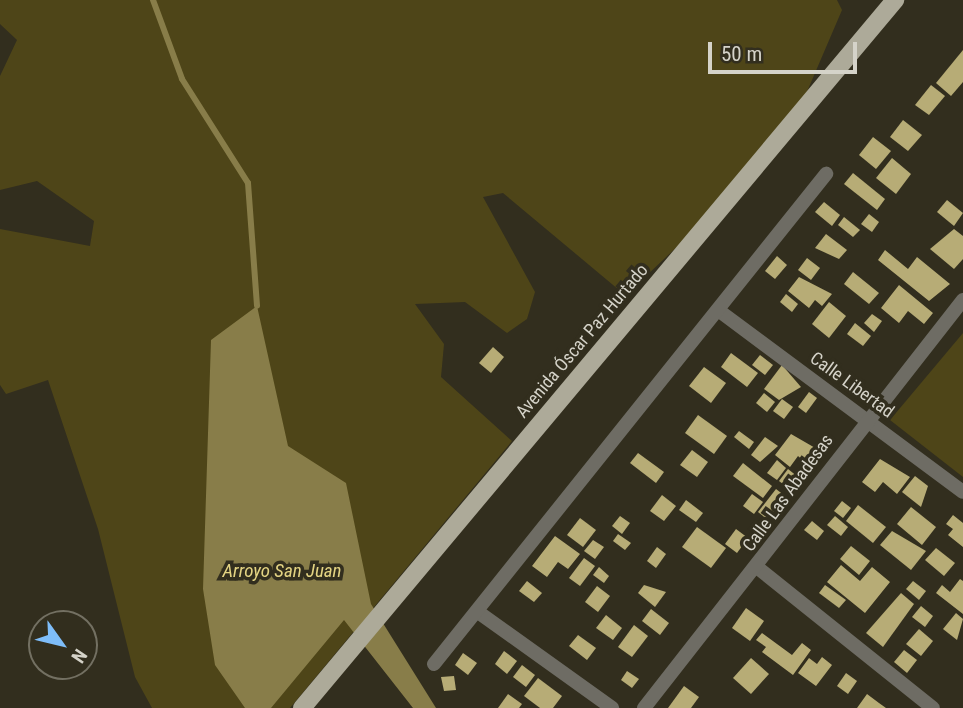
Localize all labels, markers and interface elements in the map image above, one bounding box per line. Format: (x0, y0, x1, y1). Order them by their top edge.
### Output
scale bar (711, 28, 860, 72)
text: 50 m (721, 42, 762, 66)
street label: Avenida Óscar Paz Hurtado (511, 260, 653, 422)
street label: Calle Libertad (806, 347, 898, 423)
street label: Calle Las Abadesas (738, 430, 838, 556)
water label: Arroyo San Juan (222, 560, 342, 582)
north arrow (28, 610, 98, 680)
text: N (66, 645, 92, 667)

